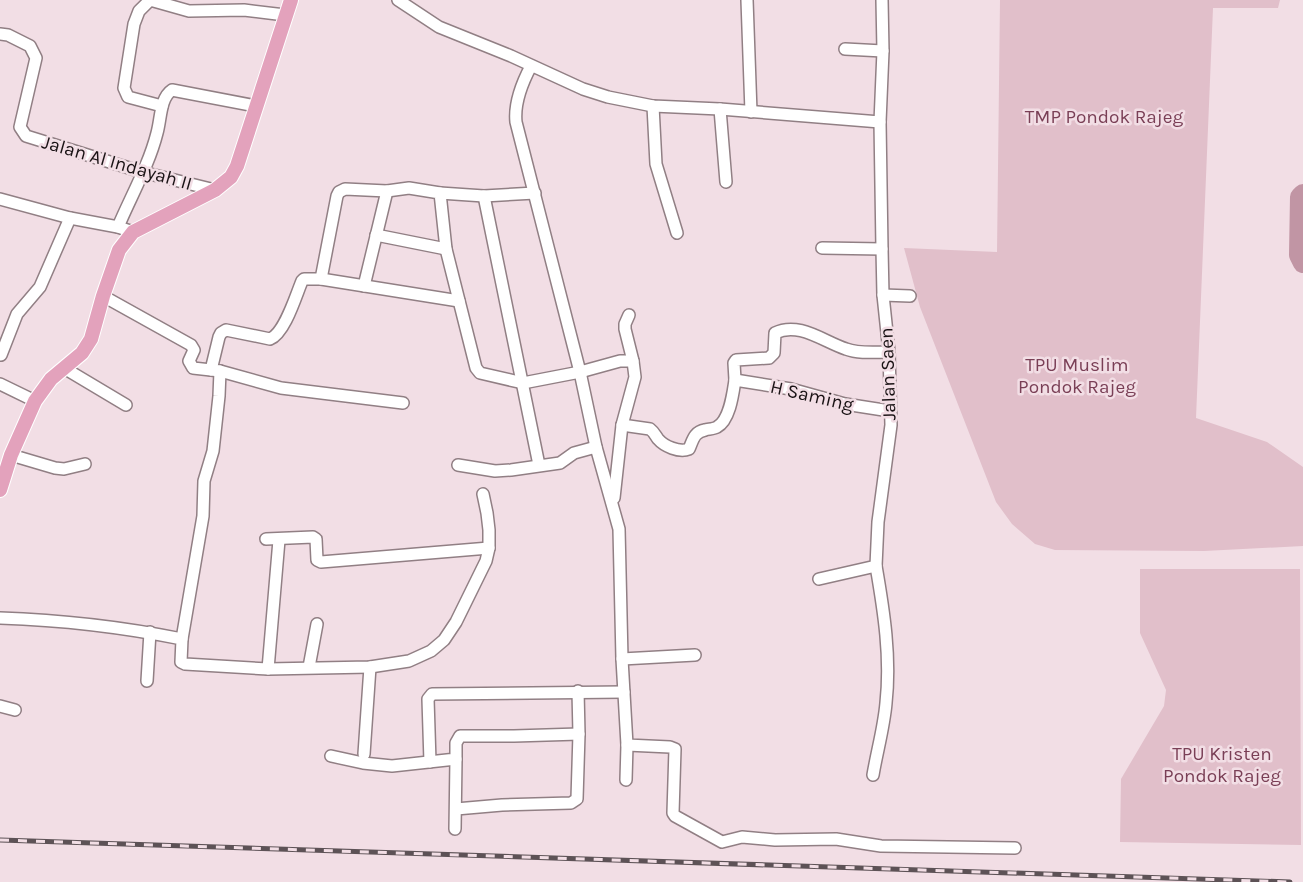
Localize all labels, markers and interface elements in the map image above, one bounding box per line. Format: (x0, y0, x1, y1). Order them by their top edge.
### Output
park label: TMP Pondok Rajeg (1025, 106, 1183, 128)
street label: Jalan Al Indayah II (39, 131, 195, 195)
street label: Jalan Saen (875, 327, 901, 421)
park label: TPU Muslim Pondok Rajeg (1018, 354, 1136, 398)
street label: H Saming (768, 376, 856, 416)
park label: TPU Kristen Pondok Rajeg (1163, 743, 1281, 787)

